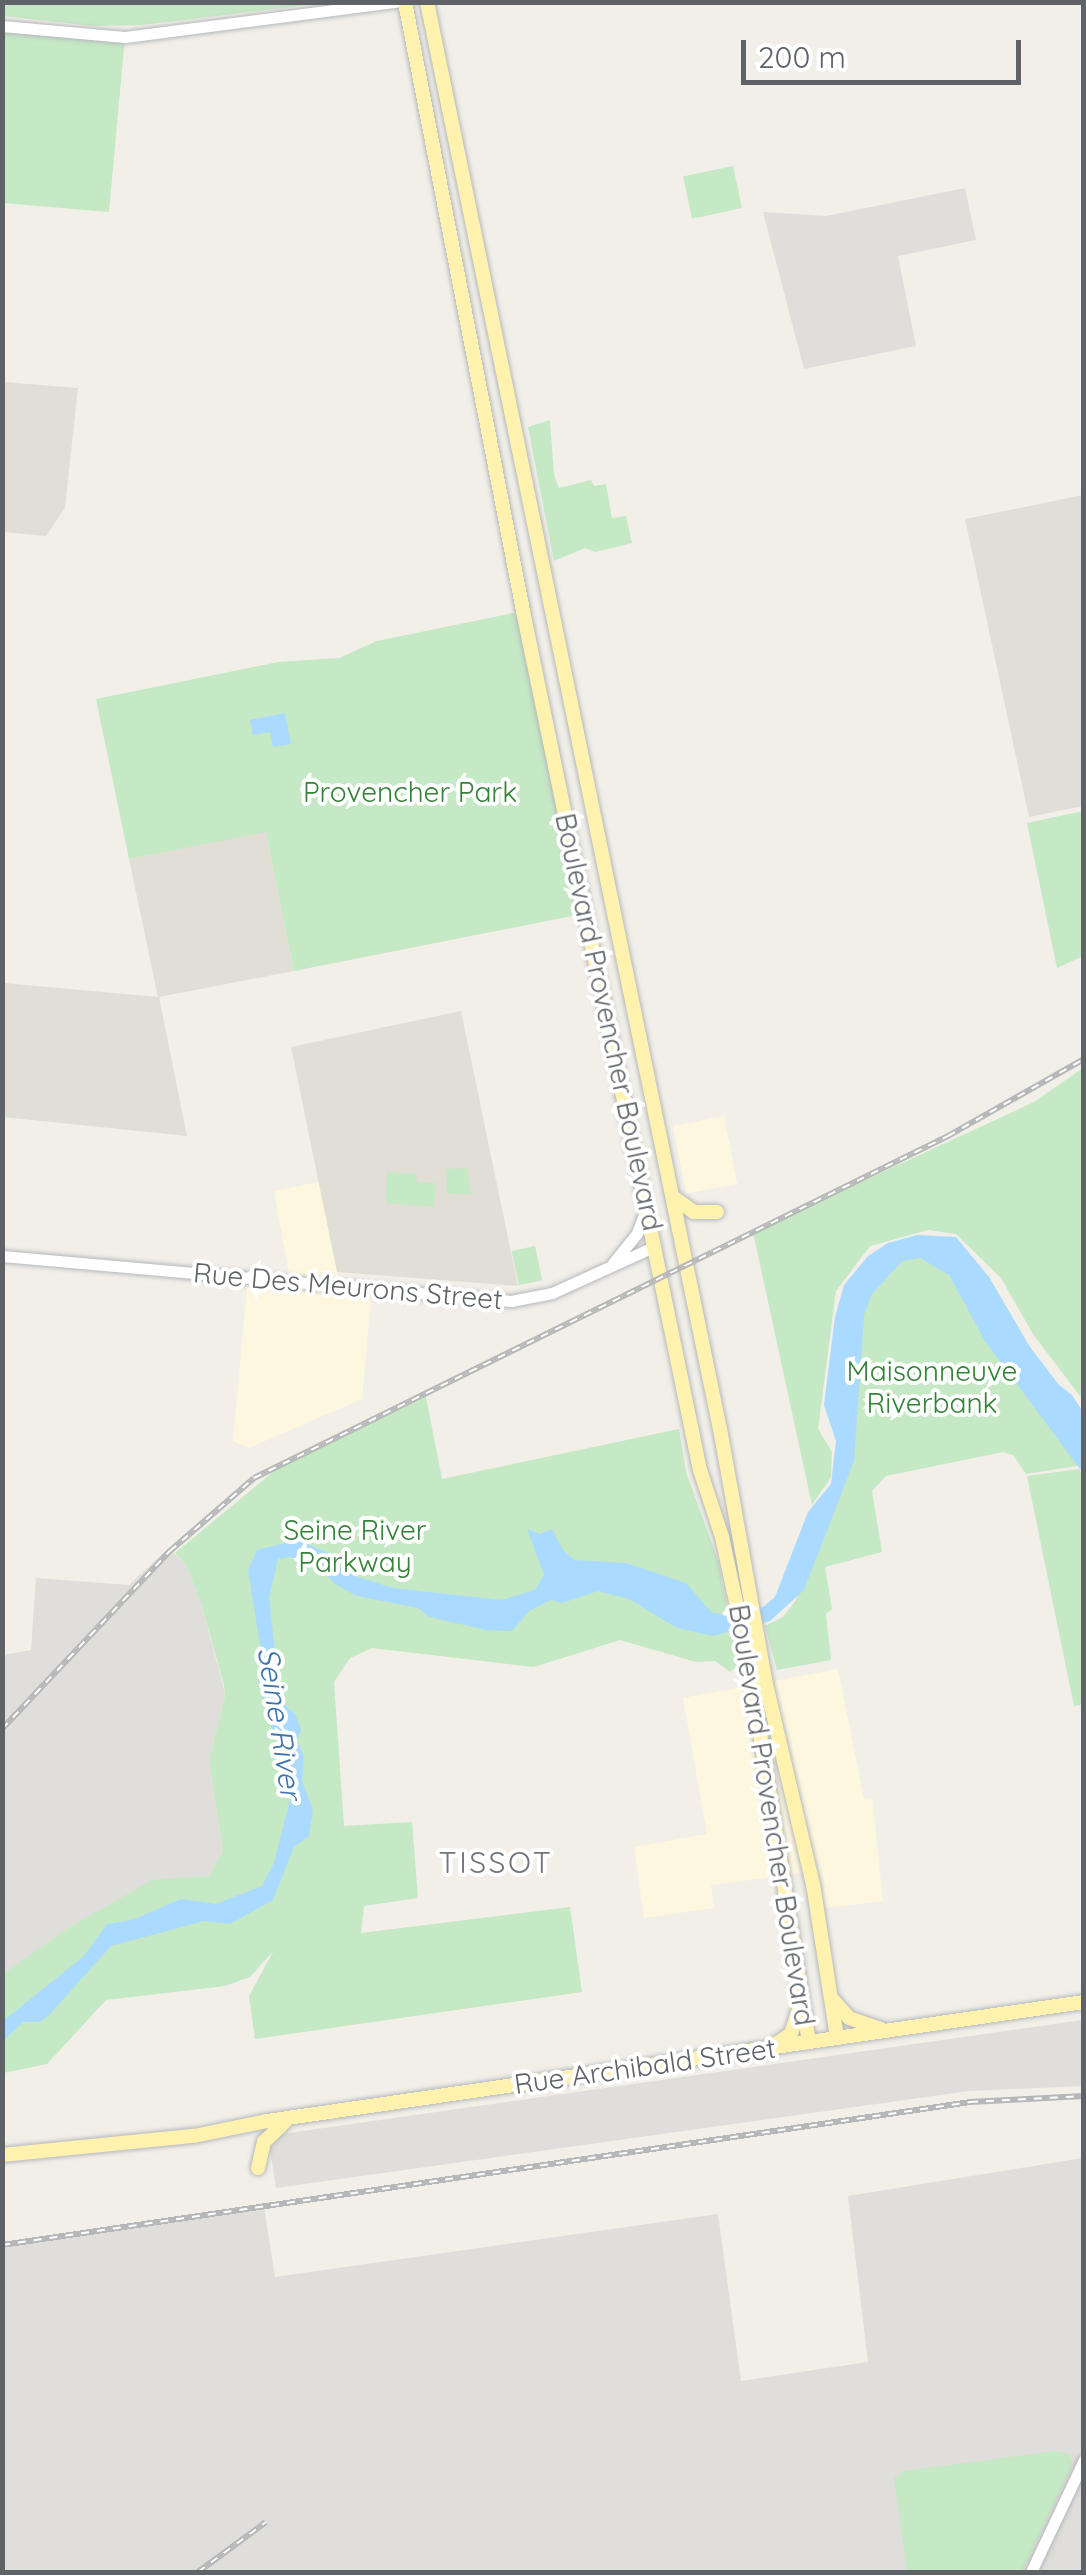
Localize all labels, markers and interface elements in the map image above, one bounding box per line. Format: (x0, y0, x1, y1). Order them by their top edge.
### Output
scale bar (746, 20, 1026, 82)
text: 200 m (758, 38, 846, 76)
park label: Provencher Park (303, 775, 517, 809)
street label: Boulevard Provencher Boulevard (548, 810, 670, 1234)
street label: Rue Des Meurons Street (192, 1256, 504, 1316)
park label: Maisonneuve Riverbank (847, 1354, 1017, 1420)
park label: Seine River Parkway (283, 1513, 427, 1579)
street label: Boulevard Provencher Boulevard (722, 1602, 822, 2028)
water label: Seine River (250, 1644, 310, 1802)
district label: TISSOT (439, 1844, 553, 1880)
street label: Rue Archibald Street (512, 2031, 778, 2101)

